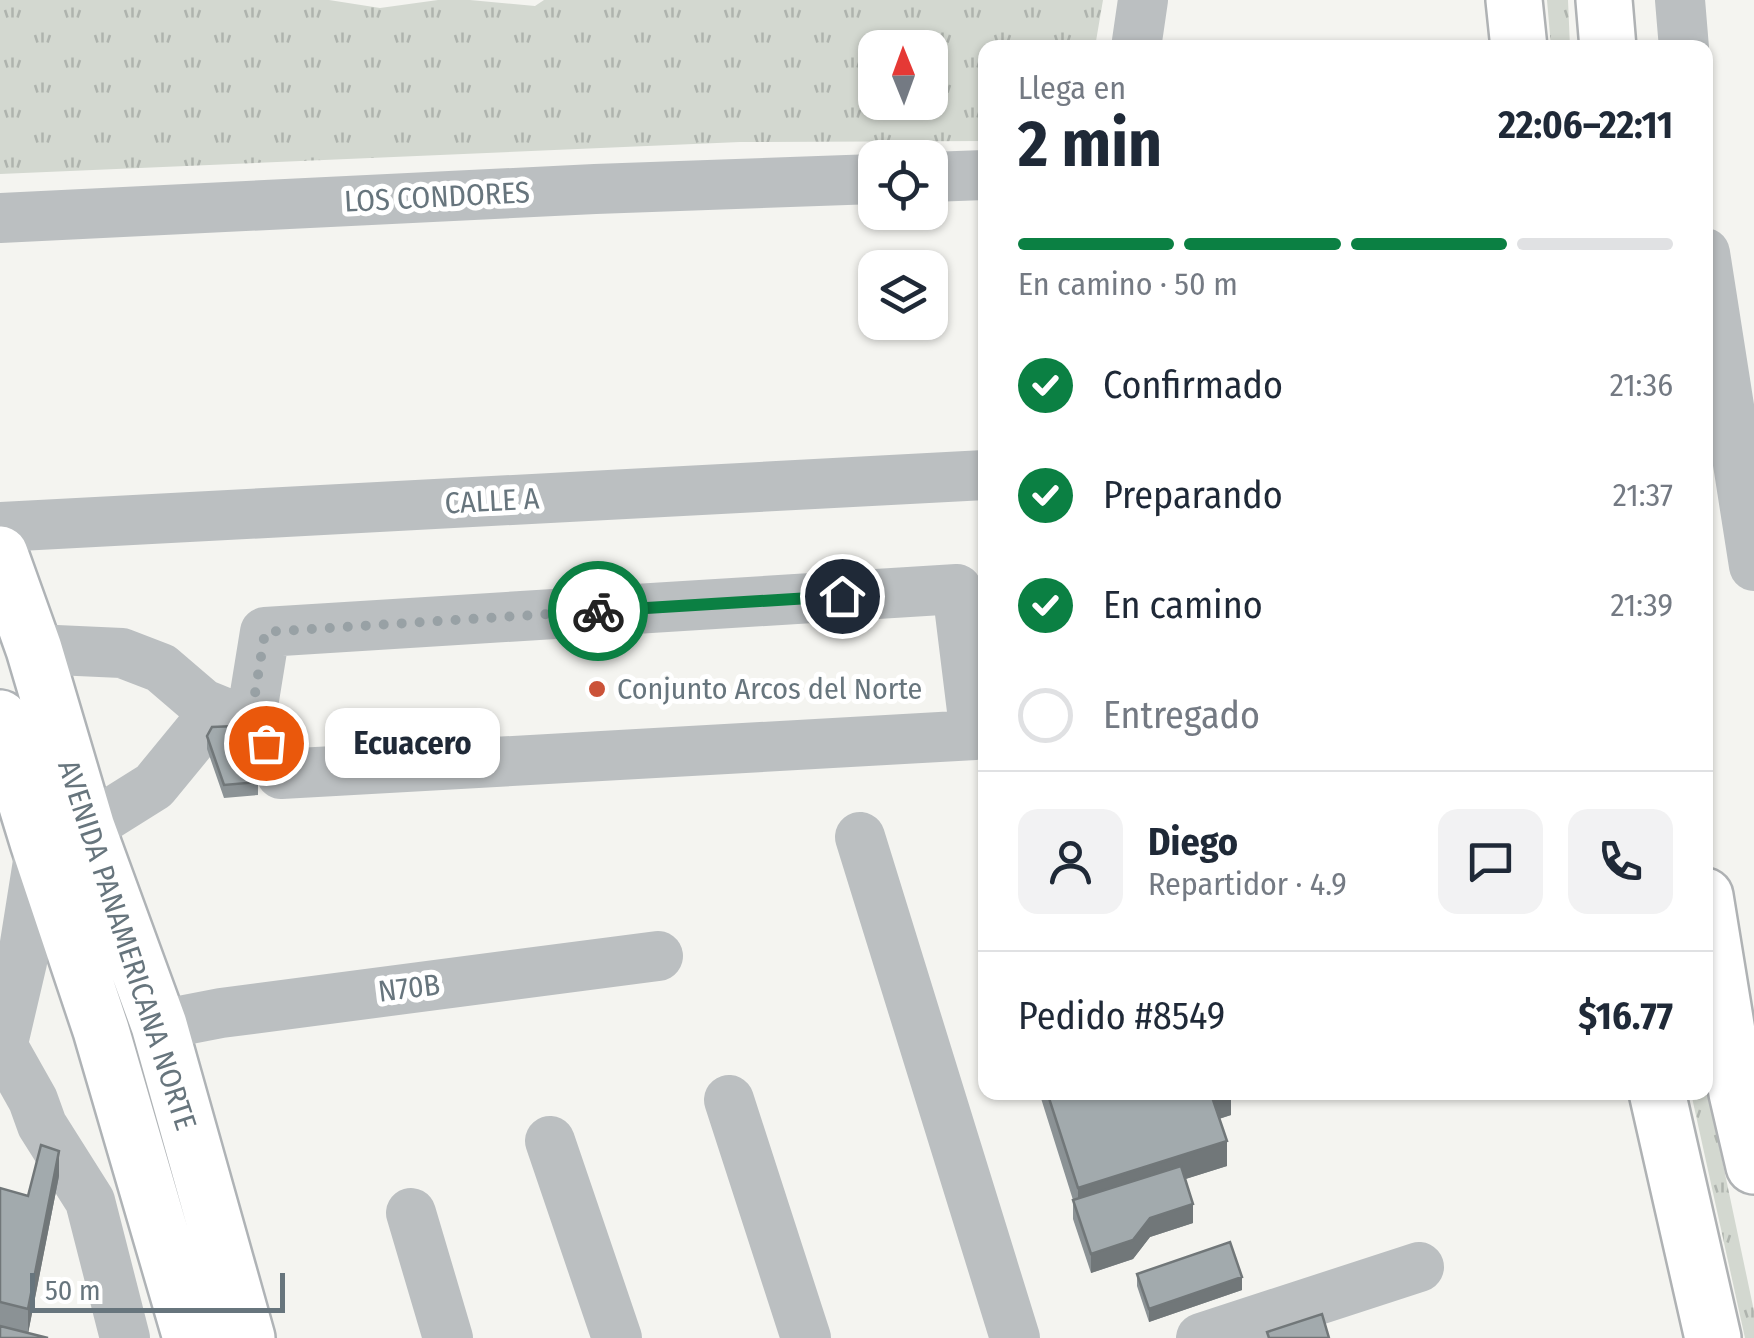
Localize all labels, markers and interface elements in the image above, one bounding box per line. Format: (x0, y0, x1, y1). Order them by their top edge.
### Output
north arrow (858, 30, 948, 120)
map controls (858, 30, 948, 340)
text: Llega en (1018, 69, 1126, 107)
text: 22:06–22:11 (1498, 102, 1673, 148)
text: 2 min (1018, 105, 1162, 183)
button: locate (858, 140, 948, 230)
street label: LOS CONDORES (343, 174, 531, 220)
button: layers (858, 250, 948, 340)
text: En camino · 50 m (1018, 265, 1238, 303)
icon: check (1018, 358, 1073, 413)
text: Confirmado (1103, 362, 1283, 408)
text: 21:36 (1610, 366, 1673, 404)
icon: check (1018, 468, 1073, 523)
text: Preparando (1103, 472, 1283, 518)
text: 21:37 (1613, 476, 1673, 514)
street label: CALLE A (444, 481, 540, 521)
pin (800, 554, 885, 639)
courier (548, 561, 648, 661)
icon: home (815, 569, 870, 624)
icon: check (1018, 578, 1073, 633)
text: En camino (1103, 582, 1263, 628)
icon: bike (571, 584, 626, 639)
text: 21:39 (1610, 586, 1673, 624)
place label: Conjunto Arcos del Norte (617, 671, 922, 707)
marker: Conjunto Arcos del Norte (586, 678, 608, 700)
text: Entregado (1103, 692, 1260, 738)
pin (224, 701, 309, 786)
callout: Ecuacero (326, 708, 501, 778)
icon: bag (239, 716, 294, 771)
text: Ecuacero (353, 724, 472, 762)
street label: AVENIDA PANAMERICANA NORTE (50, 755, 204, 1135)
button: person (1018, 809, 1123, 914)
button: chat (1438, 809, 1543, 914)
button: phone (1568, 809, 1673, 914)
text: Diego (1148, 819, 1238, 865)
text: Repartidor · 4.9 (1148, 865, 1347, 903)
street label: N70B (376, 966, 442, 1010)
text: Pedido #8549 (1018, 993, 1225, 1039)
text: $16.77 (1578, 993, 1673, 1039)
scale bar (30, 1268, 285, 1312)
text: 50 m (45, 1274, 101, 1307)

